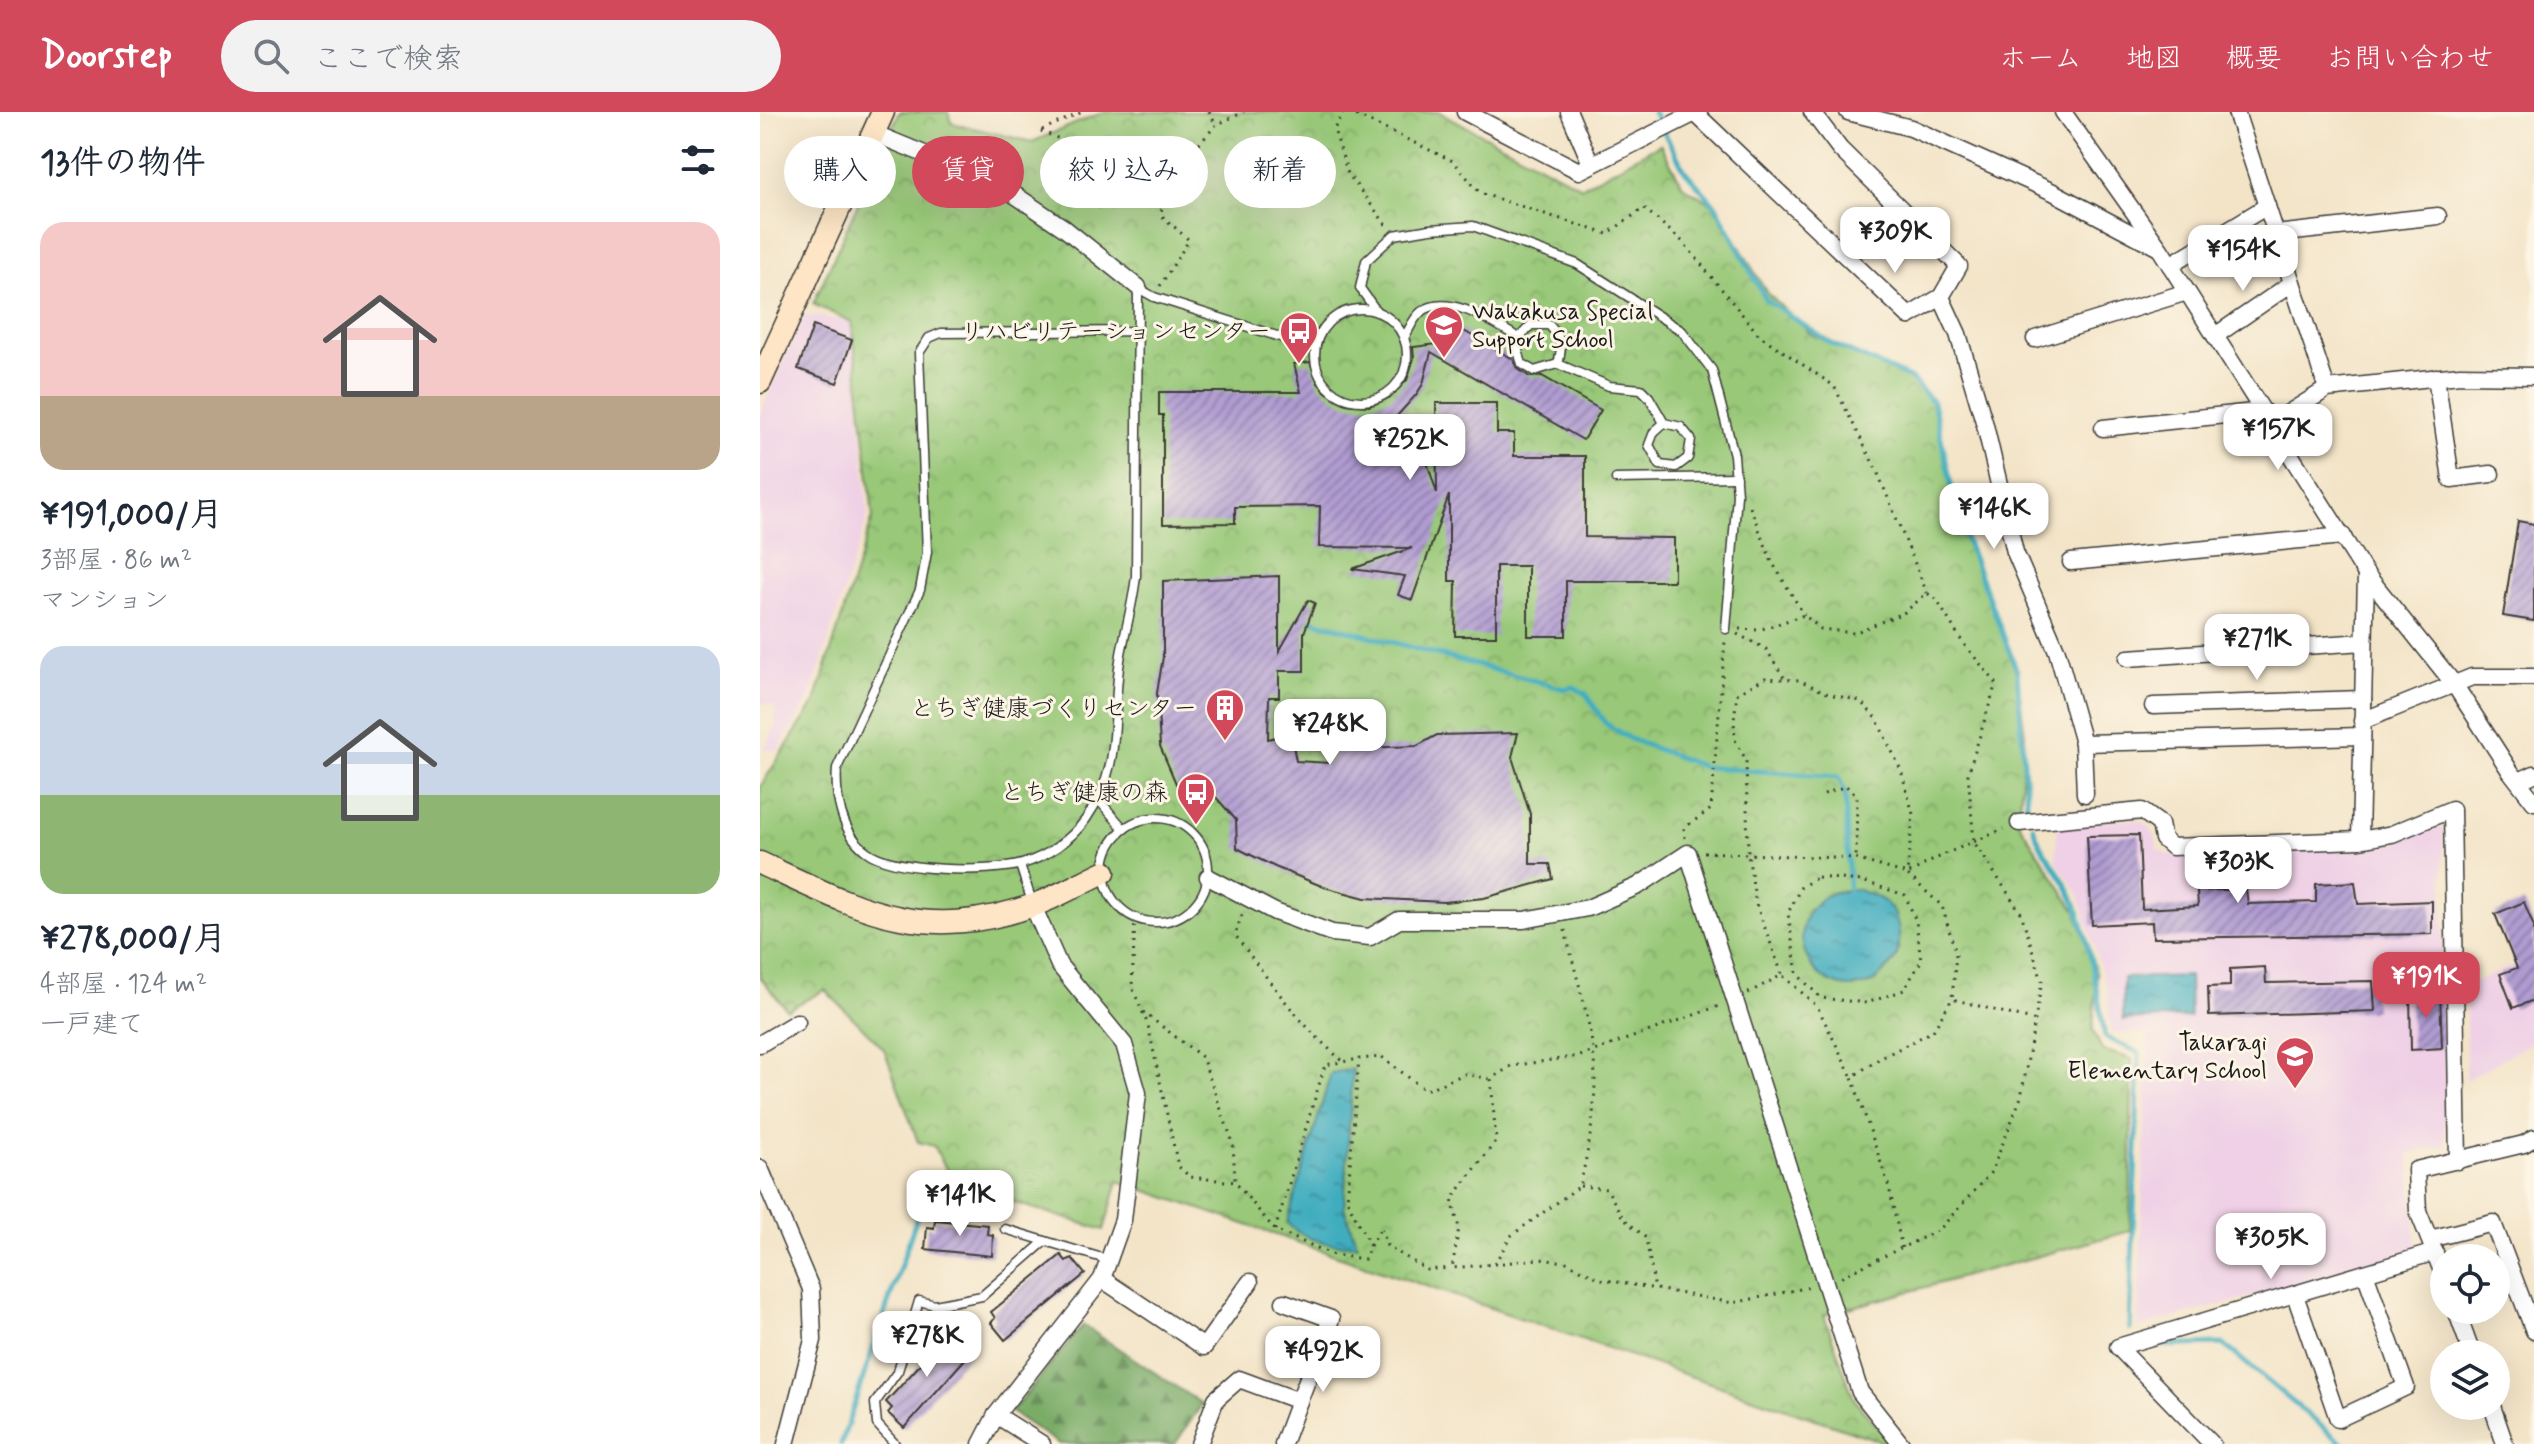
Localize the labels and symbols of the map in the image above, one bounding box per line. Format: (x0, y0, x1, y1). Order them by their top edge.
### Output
pin: ¥309K (1839, 207, 1951, 275)
pin: ¥154K (2187, 225, 2299, 293)
place label: Wakakusa Special Support School (1472, 297, 1653, 356)
school or university icon: Wakakusa Special Support School (1423, 304, 1465, 359)
bus stop icon: リハビリテーションセンター (1278, 310, 1320, 365)
place label: リハビリテーションセンター (960, 317, 1271, 348)
pin: ¥157K (2222, 404, 2334, 472)
pin: ¥252K (1354, 414, 1466, 482)
pin: ¥146K (1938, 483, 2050, 551)
pin: ¥271K (2201, 614, 2313, 682)
building icon: とちぎ健康づくりセンター (1204, 687, 1246, 742)
place label: とちぎ健康づくりセンター (910, 694, 1197, 725)
pin: ¥248K (1274, 699, 1386, 767)
bus stop icon: とちぎ健康の森 (1175, 771, 1217, 826)
place label: とちぎ健康の森 (1000, 778, 1168, 809)
pin: ¥303K (2182, 837, 2294, 905)
pin: ¥191K (2370, 952, 2482, 1020)
place label: Takaragi Elementary School (2068, 1028, 2267, 1087)
school or university icon: Takaragi Elementary School (2274, 1035, 2316, 1090)
pin: ¥141K (904, 1170, 1016, 1238)
pin: ¥305K (2215, 1213, 2327, 1281)
pin: ¥278K (871, 1311, 983, 1379)
pin: ¥492K (1267, 1326, 1379, 1394)

